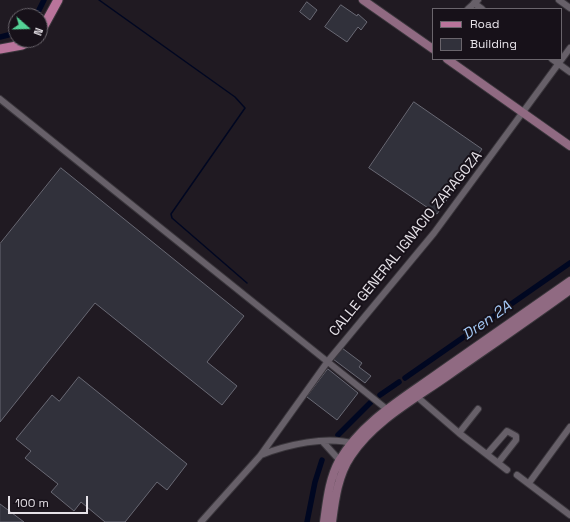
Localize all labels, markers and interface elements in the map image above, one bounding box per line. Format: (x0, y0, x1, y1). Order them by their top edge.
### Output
north arrow (8, 8, 48, 48)
legend (432, 8, 562, 60)
text: Road (470, 16, 499, 32)
text: N (30, 26, 46, 38)
text: Building (470, 36, 517, 52)
street label: CALLE GENERAL IGNACIO ZARAGOZA (326, 148, 486, 340)
water label: Dren 2A (459, 298, 515, 344)
scale bar (10, 488, 90, 514)
text: 100 m (15, 495, 49, 511)

